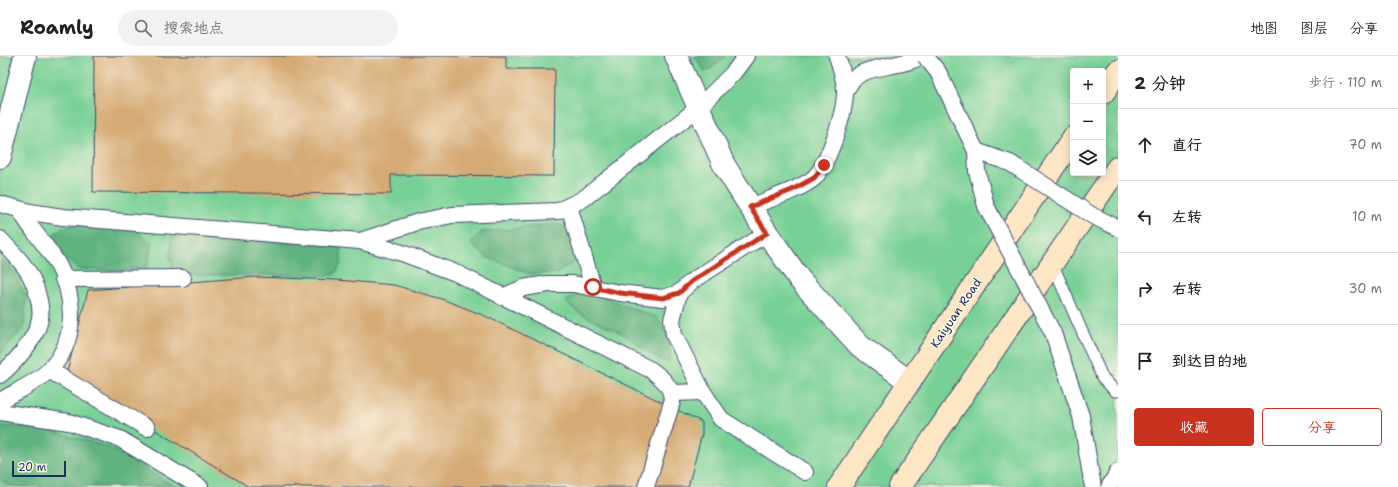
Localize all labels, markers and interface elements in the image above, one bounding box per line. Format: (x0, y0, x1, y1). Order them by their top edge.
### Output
search box (118, 10, 398, 46)
text: Roamly (20, 15, 94, 40)
icon: search (132, 17, 154, 39)
text: 搜索地点 (164, 18, 224, 38)
text: 地图 (1250, 19, 1278, 37)
text: 图层 (1300, 19, 1328, 37)
text: 分享 (1350, 19, 1378, 37)
map controls (1070, 68, 1106, 176)
button: + (1070, 68, 1106, 104)
text: 2 分钟 (1134, 72, 1186, 94)
text: 步行 · 110 m (1309, 74, 1382, 91)
button: − (1070, 104, 1106, 140)
icon: ahead (1134, 134, 1156, 156)
text: 直行 (1172, 135, 1202, 155)
text: 70 m (1348, 136, 1382, 153)
button: layers (1070, 140, 1106, 176)
route end (815, 156, 833, 174)
icon: left (1134, 206, 1156, 228)
text: 左转 (1172, 207, 1202, 227)
text: 10 m (1352, 208, 1382, 225)
street label: Kaiyuan Road (927, 275, 985, 351)
route start (584, 278, 602, 296)
icon: right (1134, 278, 1156, 300)
text: 右转 (1172, 279, 1202, 299)
text: 30 m (1348, 280, 1382, 297)
icon: arrive (1134, 350, 1156, 372)
text: 到达目的地 (1172, 351, 1247, 371)
button: 收藏 (1134, 408, 1254, 446)
button: 分享 (1262, 408, 1382, 446)
scale bar (12, 459, 66, 478)
text: 20 m (18, 460, 46, 475)

